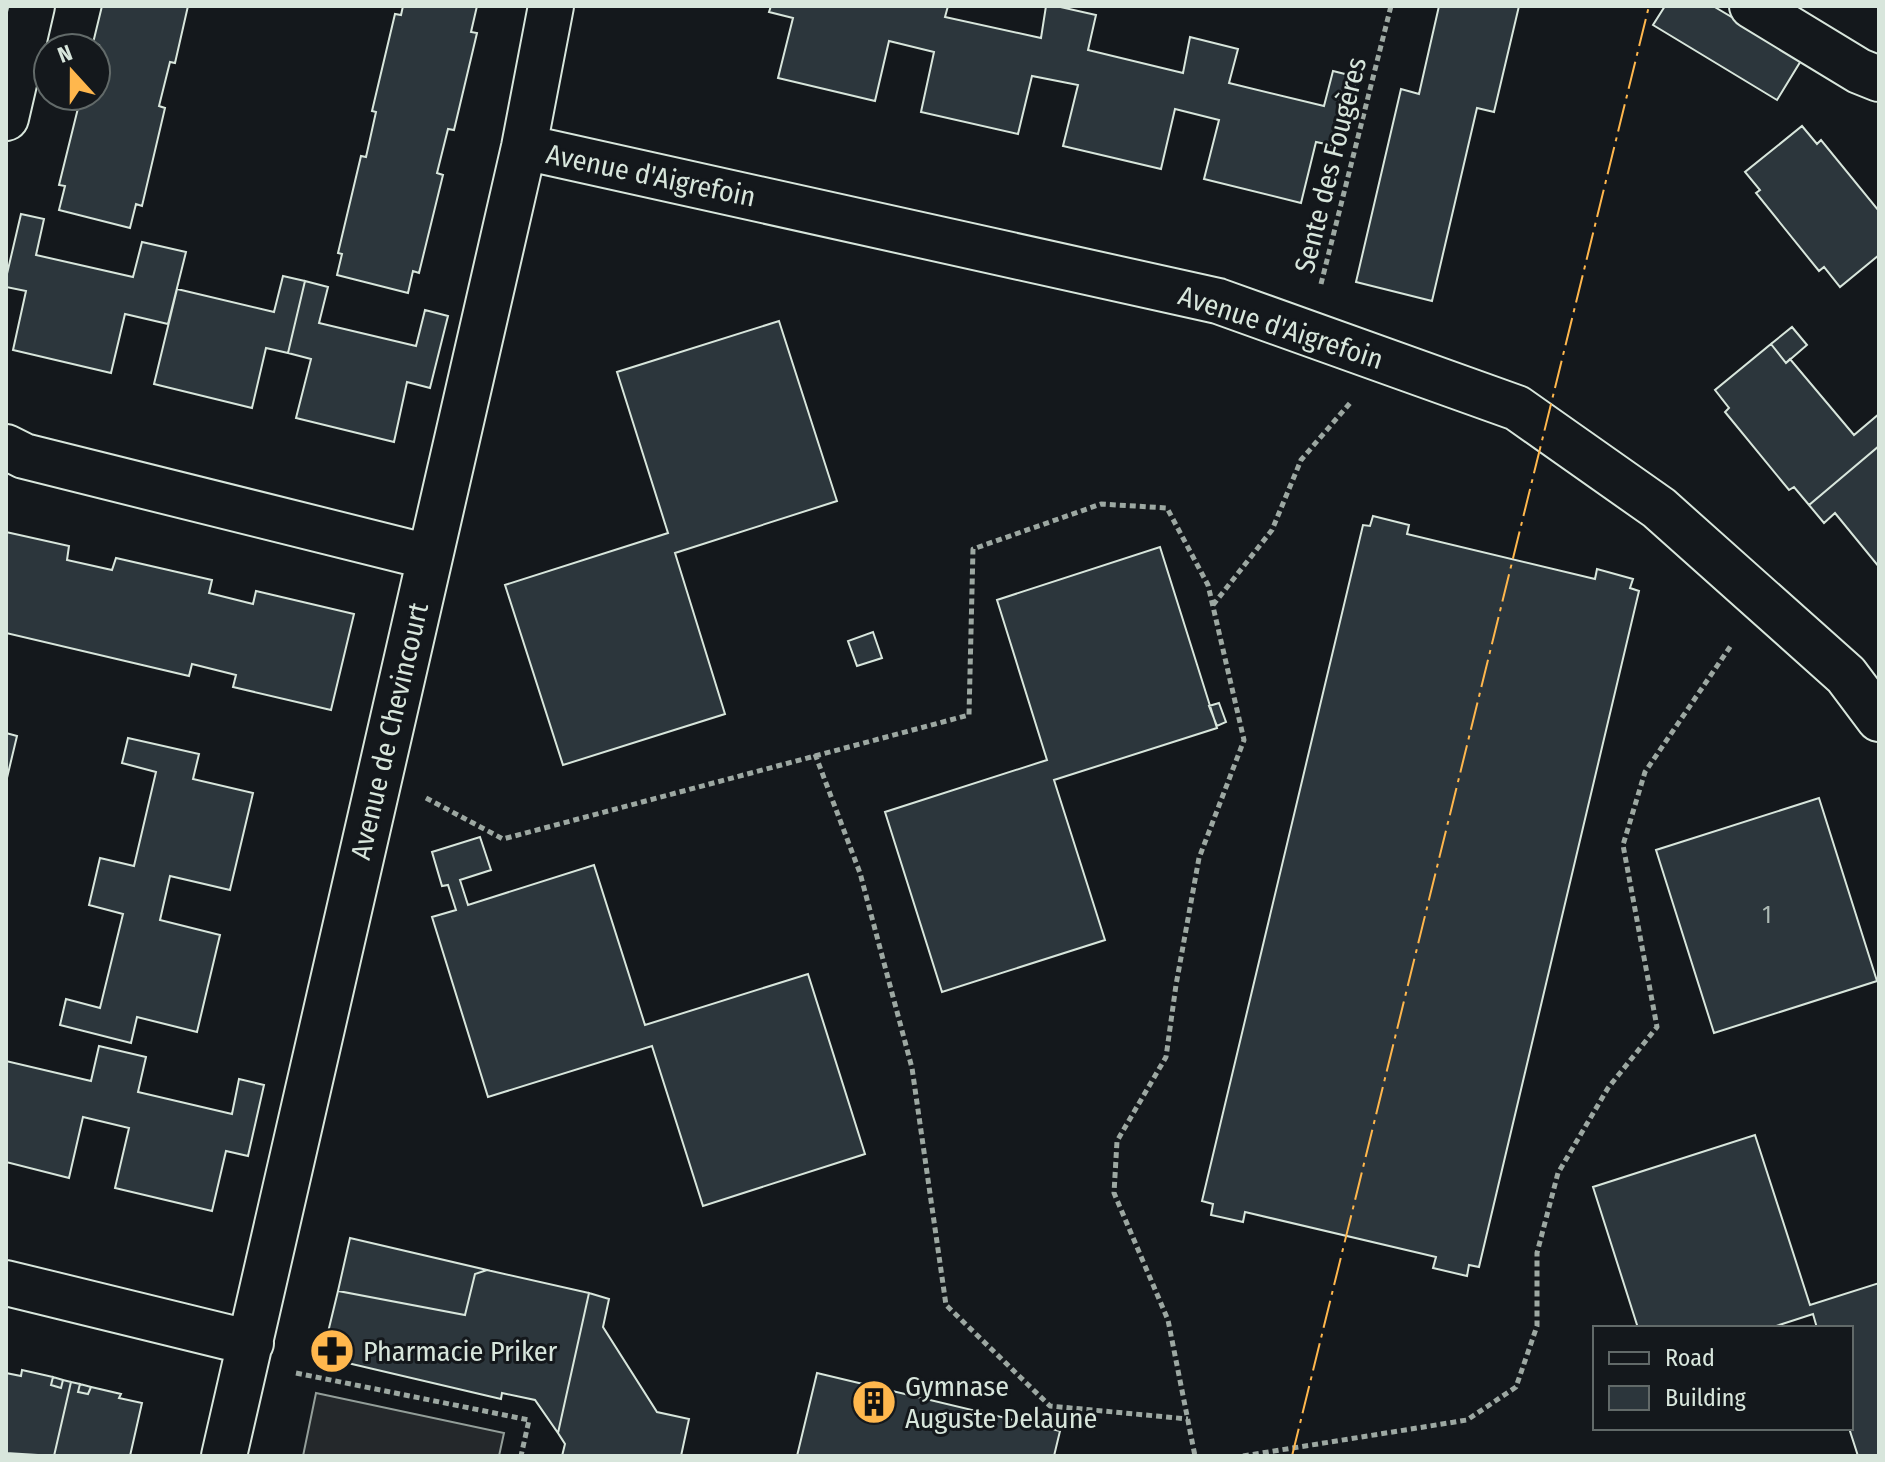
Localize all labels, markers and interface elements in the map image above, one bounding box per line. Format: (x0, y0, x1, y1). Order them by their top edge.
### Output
north arrow (32, 32, 112, 112)
text: N (54, 39, 76, 69)
street label: Sente des Fougères (1288, 54, 1373, 276)
street label: Avenue d'Aigrefoin (543, 137, 759, 214)
street label: Avenue d'Aigrefoin (1174, 279, 1387, 376)
street label: Avenue de Chevincourt (344, 599, 435, 863)
house number: 1 (1762, 901, 1772, 929)
legend (1593, 1326, 1853, 1430)
pharmacy icon: Pharmacie Priker (308, 1327, 356, 1375)
place label: Pharmacie Priker (363, 1335, 558, 1368)
text: Road (1665, 1344, 1715, 1372)
place label: Gymnase Auguste Delaune (905, 1370, 1097, 1435)
building icon: Gymnase Auguste Delaune (850, 1378, 898, 1426)
text: Building (1665, 1384, 1747, 1412)

